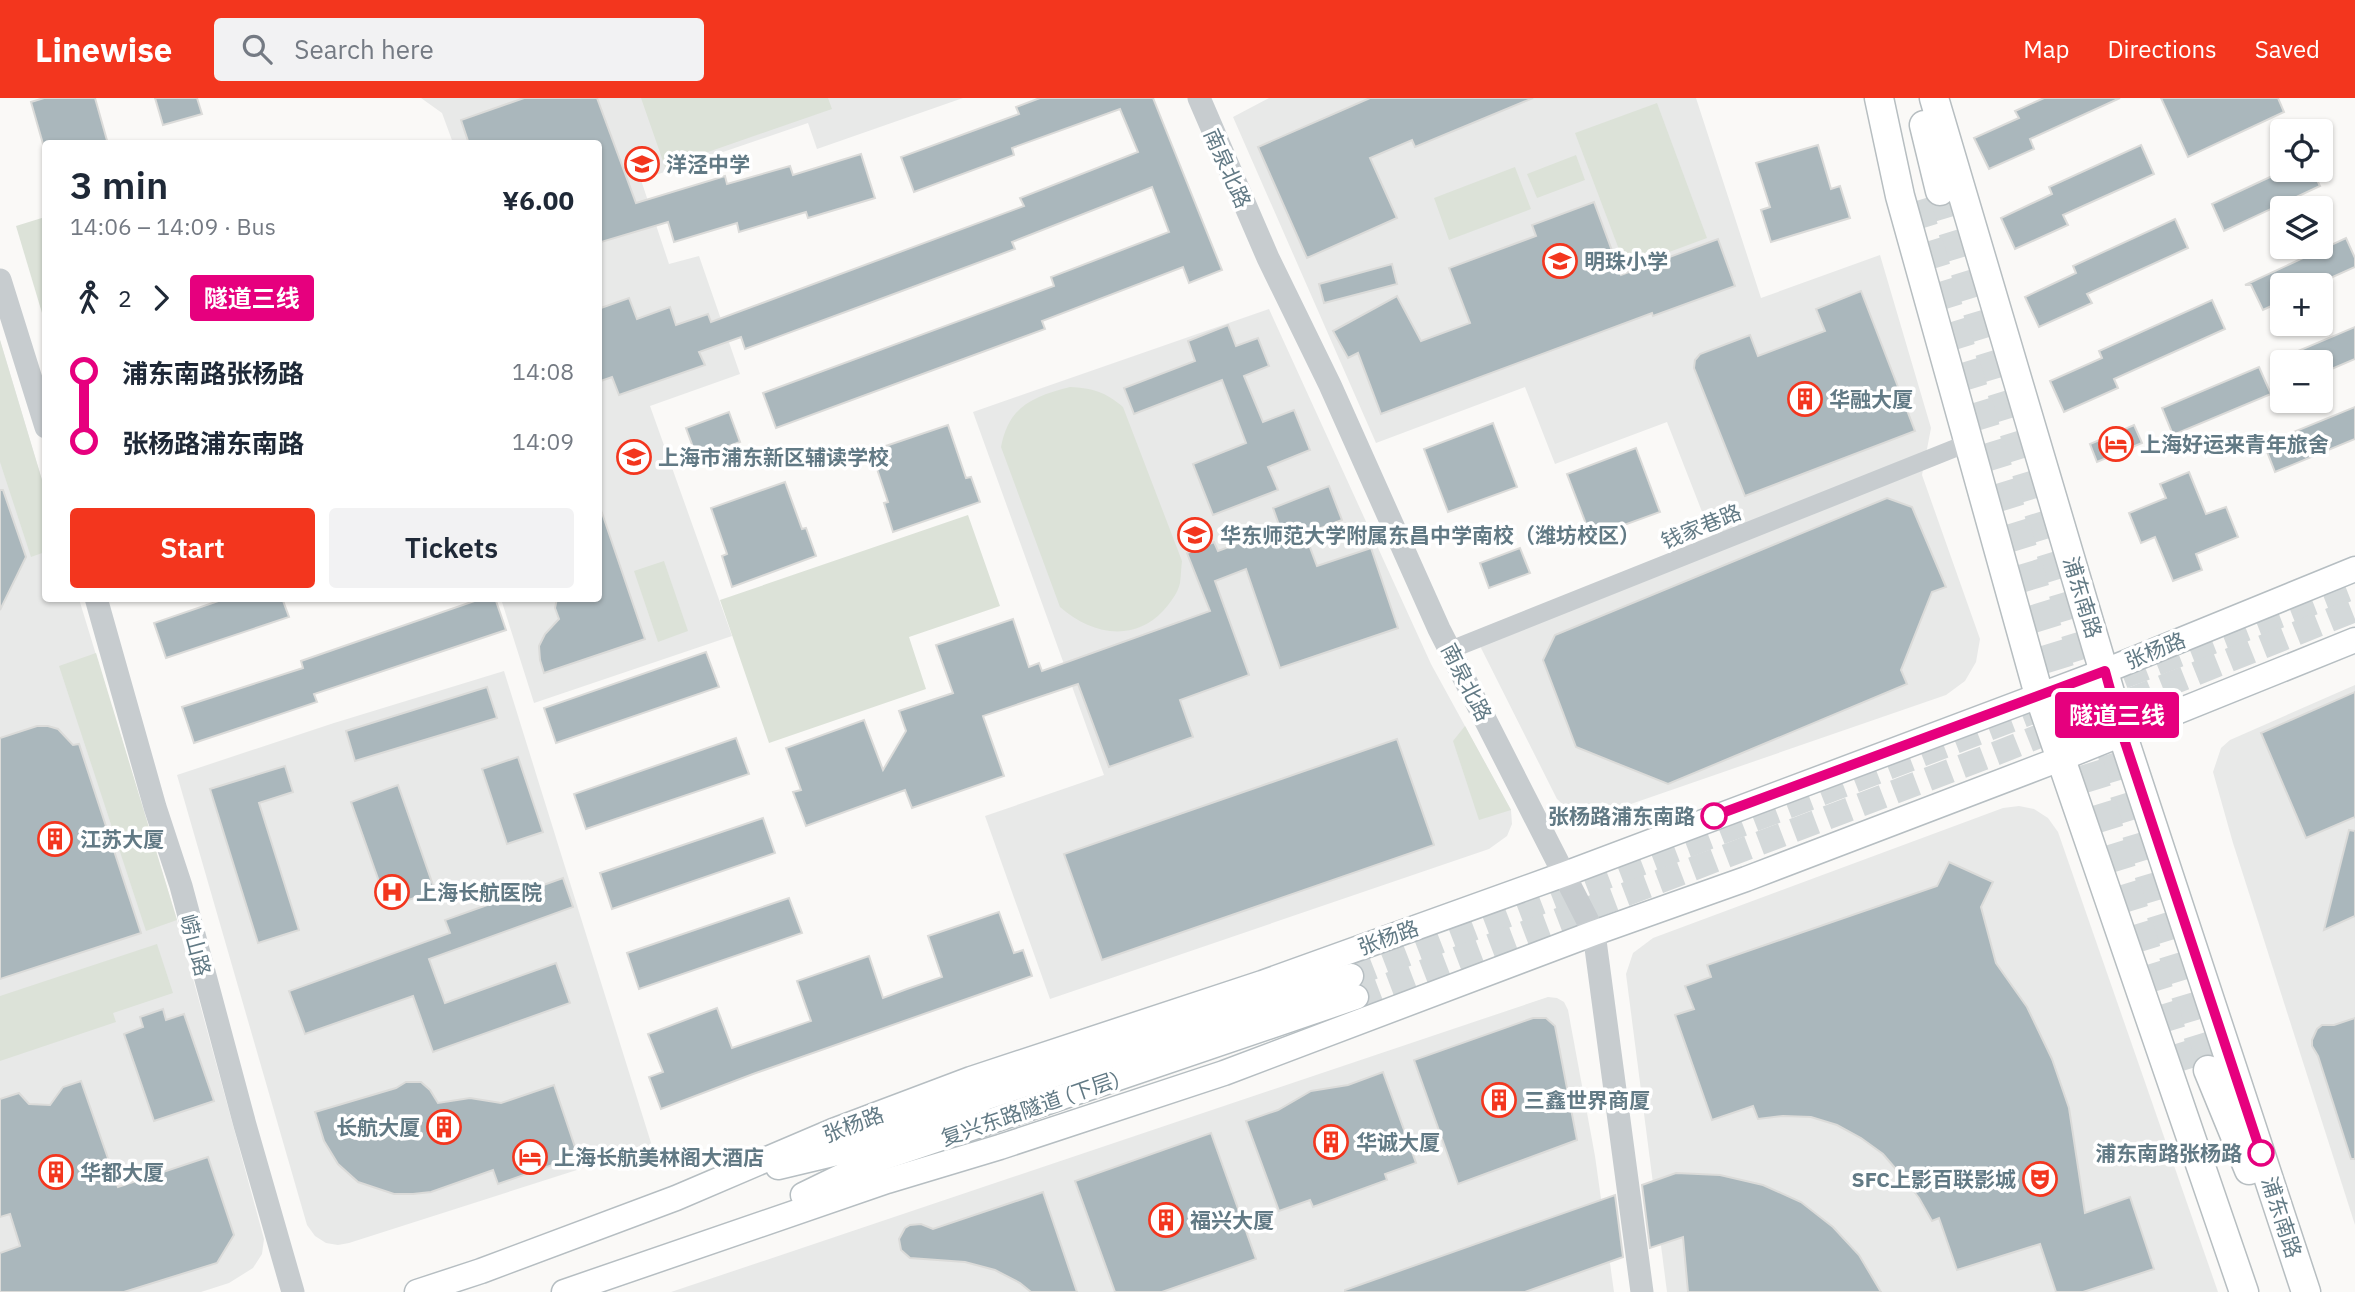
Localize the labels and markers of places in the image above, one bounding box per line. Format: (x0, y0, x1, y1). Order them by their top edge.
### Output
school or university icon: 洋泾中学 (623, 145, 661, 183)
place label: 洋泾中学 (666, 150, 750, 178)
school or university icon: 明珠小学 (1541, 242, 1579, 280)
place label: 明珠小学 (1584, 247, 1668, 275)
building icon: 华融大厦 (1786, 380, 1824, 418)
place label: 华融大厦 (1829, 385, 1913, 413)
hotel icon: 上海好运来青年旅舍 (2097, 425, 2135, 463)
place label: 上海好运来青年旅舍 (2140, 430, 2329, 458)
school or university icon: 上海市浦东新区辅读学校 (615, 438, 653, 476)
place label: 上海市浦东新区辅读学校 (658, 443, 889, 471)
school or university icon: 华东师范大学附属东昌中学南校（潍坊校区） (1176, 516, 1214, 554)
place label: 华东师范大学附属东昌中学南校（潍坊校区） (1220, 521, 1640, 549)
place label: 张杨路浦东南路 (1548, 802, 1695, 830)
marker: 张杨路浦东南路 (1701, 803, 1727, 829)
building icon: 江苏大厦 (36, 820, 74, 858)
place label: 江苏大厦 (80, 825, 164, 853)
hospital icon: 上海长航医院 (373, 873, 411, 911)
place label: 上海长航医院 (416, 878, 542, 906)
building icon: 三鑫世界商厦 (1480, 1081, 1518, 1119)
place label: 三鑫世界商厦 (1524, 1086, 1650, 1114)
building icon: 长航大厦 (425, 1108, 463, 1146)
place label: 长航大厦 (336, 1113, 420, 1141)
building icon: 华诚大厦 (1312, 1123, 1350, 1161)
place label: 华诚大厦 (1356, 1128, 1440, 1156)
hotel icon: 上海长航美林阁大酒店 (511, 1138, 549, 1176)
place label: 浦东南路张杨路 (2095, 1139, 2242, 1167)
marker: 浦东南路张杨路 (2248, 1140, 2274, 1166)
place label: 上海长航美林阁大酒店 (554, 1143, 764, 1171)
building icon: 华都大厦 (37, 1153, 75, 1191)
place label: 华都大厦 (80, 1158, 164, 1186)
theatre icon: SFC上影百联影城 (2021, 1160, 2059, 1198)
place label: SFC上影百联影城 (1852, 1165, 2016, 1193)
building icon: 福兴大厦 (1147, 1201, 1185, 1239)
place label: 福兴大厦 (1190, 1206, 1274, 1234)

